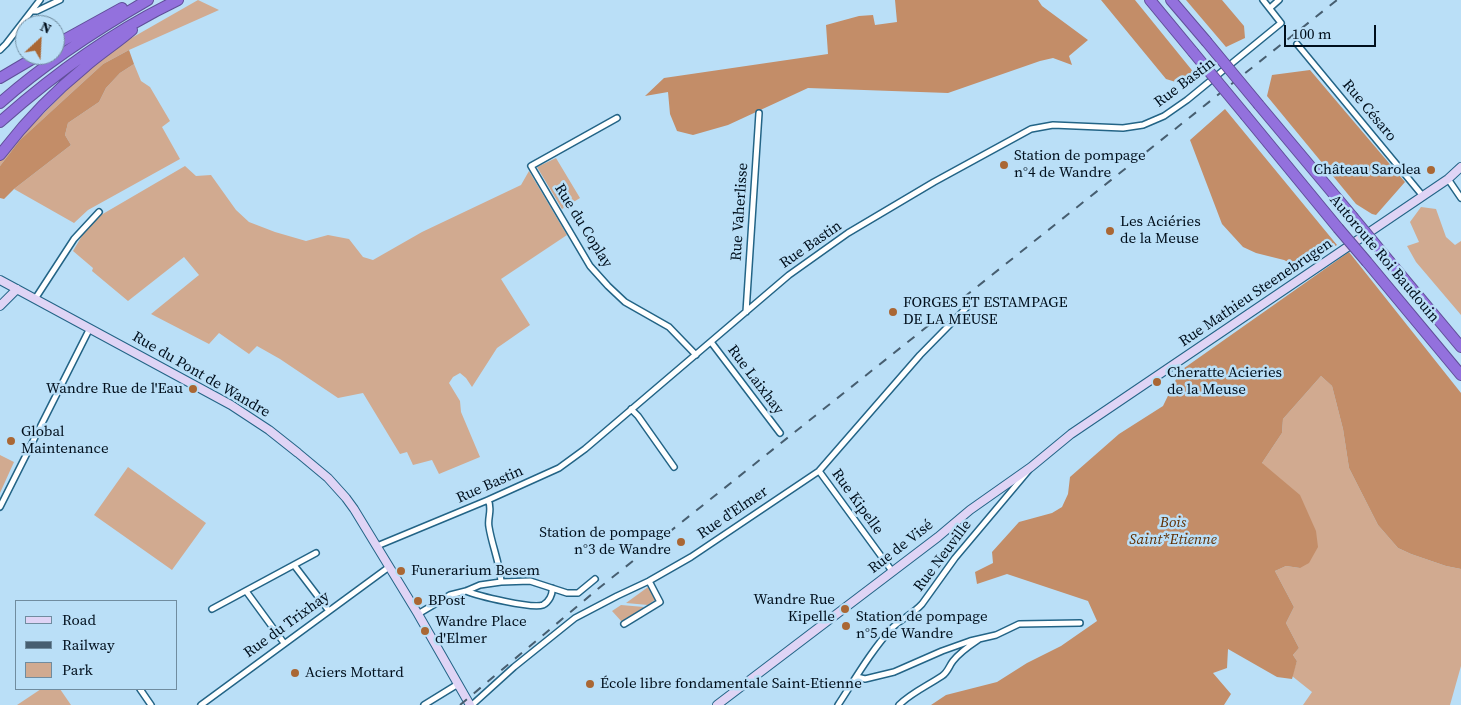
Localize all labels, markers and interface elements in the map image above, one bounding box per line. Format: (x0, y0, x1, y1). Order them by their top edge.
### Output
north arrow (15, 15, 65, 65)
scale bar (1286, 15, 1378, 47)
text: N (37, 16, 55, 39)
text: 100 m (1292, 23, 1332, 44)
street label: Rue Bastin (1151, 54, 1219, 112)
street label: Rue Césaro (1338, 77, 1400, 145)
place label: Station de pompage n°4 de Wandre (1014, 147, 1146, 182)
marker: Station de pompage n°4 de Wandre (998, 159, 1010, 171)
place label: Château Sarolea (1314, 161, 1421, 179)
street label: Rue Vaherlisse (728, 162, 752, 262)
marker: Château Sarolea (1425, 164, 1437, 176)
street label: Rue du Coplay (550, 181, 616, 271)
street label: Autoroute Roi Baudouin (1325, 192, 1443, 326)
place label: Les Aciéries de la Meuse (1120, 213, 1201, 248)
street label: Rue Bastin (777, 217, 845, 273)
marker: Les Aciéries de la Meuse (1104, 225, 1116, 237)
street label: Rue Mathieu Steenebrugen (1176, 235, 1336, 351)
place label: FORGES ET ESTAMPAGE DE LA MEUSE (903, 294, 1067, 329)
marker: FORGES ET ESTAMPAGE DE LA MEUSE (887, 306, 899, 318)
street label: Rue du Pont de Wandre (129, 328, 273, 422)
street label: Rue Laixhay (723, 342, 787, 418)
place label: Cheratte Acieries de la Meuse (1167, 364, 1282, 399)
marker: Cheratte Acieries de la Meuse (1151, 376, 1163, 388)
place label: Wandre Rue de l'Eau (46, 380, 183, 398)
marker: Wandre Rue de l'Eau (187, 383, 199, 395)
place label: Global Maintenance (21, 423, 109, 458)
marker: Global Maintenance (5, 435, 17, 447)
street label: Rue Bastin (454, 462, 526, 508)
street label: Rue Kipelle (827, 466, 887, 538)
street label: Rue d'Elmer (694, 483, 772, 543)
park label: Bois Saint*Etienne (1129, 514, 1217, 549)
street label: Rue de Visé (865, 516, 937, 578)
street label: Rue Neuville (910, 517, 976, 595)
place label: Station de pompage n°3 de Wandre (539, 524, 671, 559)
marker: Station de pompage n°3 de Wandre (675, 536, 687, 548)
place label: Funerarium Besem (411, 562, 540, 580)
marker: Funerarium Besem (395, 565, 407, 577)
street label: Rue du Trixhay (241, 588, 333, 662)
place label: Wandre Rue Kipelle (753, 591, 835, 626)
place label: BPost (428, 592, 465, 610)
marker: BPost (412, 595, 424, 607)
legend (15, 600, 178, 690)
marker: Wandre Rue Kipelle (839, 603, 851, 615)
place label: Station de pompage n°5 de Wandre (856, 608, 988, 643)
text: Road (62, 609, 96, 630)
place label: Wandre Place d'Elmer (435, 613, 527, 648)
marker: Station de pompage n°5 de Wandre (840, 620, 852, 632)
marker: Wandre Place d'Elmer (419, 625, 431, 637)
text: Railway (62, 634, 115, 655)
text: Park (62, 659, 93, 680)
place label: Aciers Mottard (305, 664, 404, 682)
marker: Aciers Mottard (289, 667, 301, 679)
place label: École libre fondamentale Saint-Etienne (600, 675, 862, 693)
marker: École libre fondamentale Saint-Etienne (584, 678, 596, 690)

